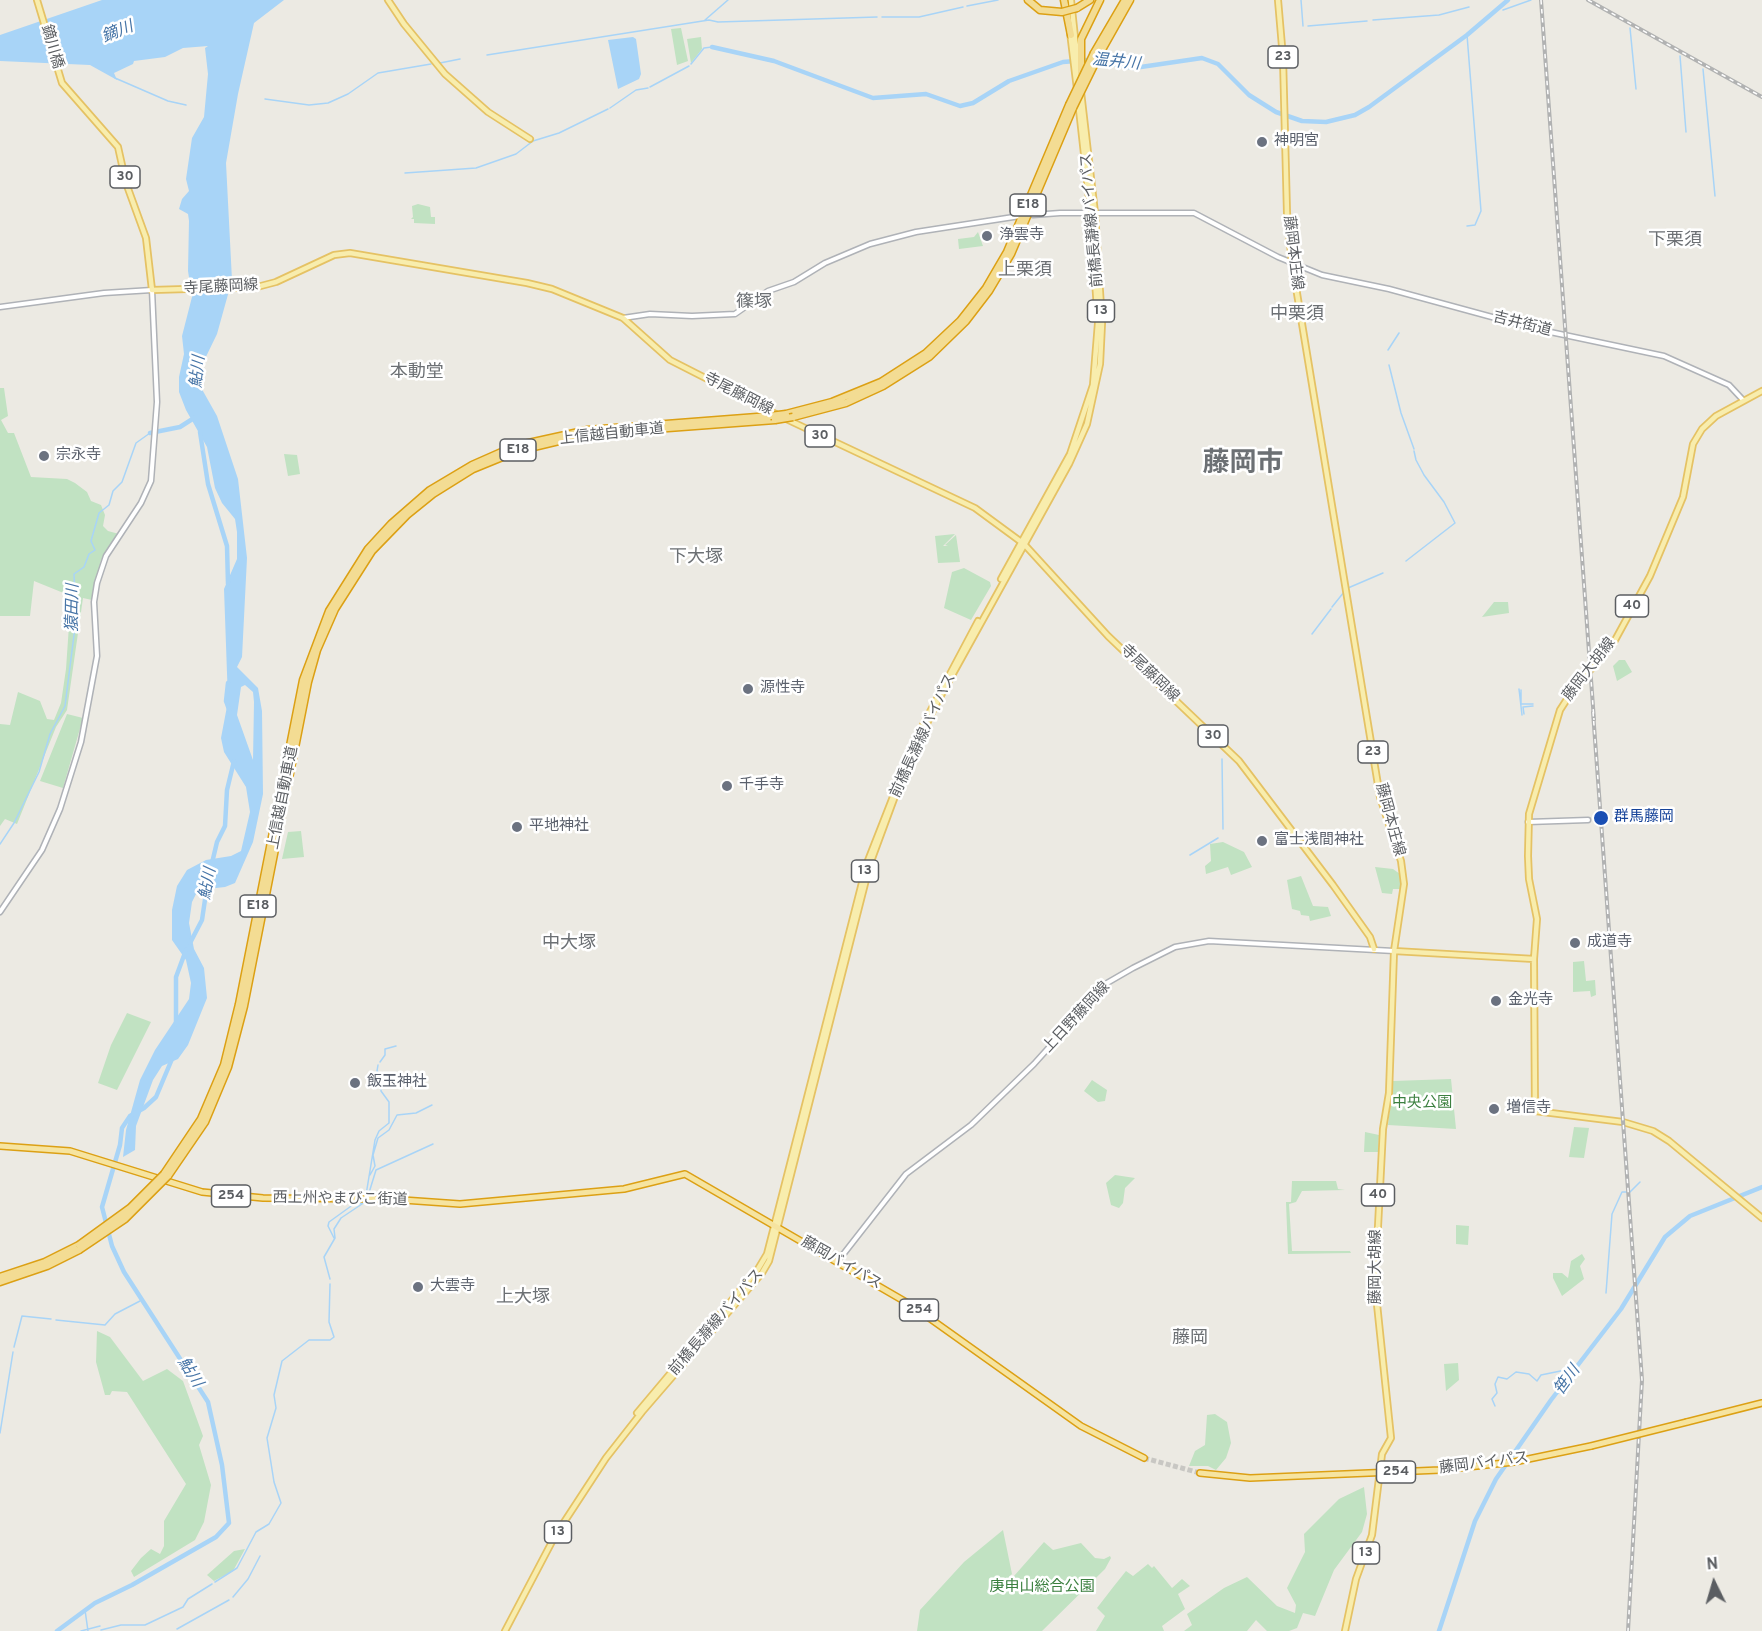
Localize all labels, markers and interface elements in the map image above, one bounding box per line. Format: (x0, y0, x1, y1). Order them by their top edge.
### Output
water label: 鏑川 (100, 18, 136, 48)
street label: 鏑川橋 (36, 23, 66, 71)
road number: 23 (1268, 46, 1298, 68)
water label: 温井川 (1091, 51, 1141, 75)
place label: 神明宮 (1274, 133, 1319, 151)
marker: 神明宮 (1255, 135, 1269, 149)
street label: 前橋長瀞線バイパス (1078, 152, 1108, 288)
road number: 30 (110, 166, 140, 188)
road number: E18 (1010, 194, 1046, 216)
street label: 藤岡本庄線 (1278, 215, 1306, 291)
place label: 浄雲寺 (999, 227, 1044, 245)
marker: 浄雲寺 (980, 229, 994, 243)
district label: 下栗須 (1648, 230, 1702, 252)
district label: 上栗須 (998, 260, 1052, 282)
street label: 寺尾藤岡線 (183, 277, 259, 299)
district label: 篠塚 (736, 292, 772, 314)
road number: 13 (1088, 300, 1114, 322)
district label: 中栗須 (1270, 304, 1324, 326)
street label: 吉井街道 (1491, 309, 1553, 341)
water label: 鮎川 (188, 355, 210, 389)
district label: 本動堂 (390, 362, 444, 384)
street label: 寺尾藤岡線 (701, 370, 775, 420)
street label: 上信越自動車道 (559, 421, 665, 449)
road number: 30 (805, 425, 835, 447)
road number: E18 (500, 439, 536, 461)
place label: 宗永寺 (56, 447, 101, 465)
marker: 宗永寺 (37, 449, 51, 463)
district label: 藤岡市 (1203, 450, 1283, 482)
district label: 下大塚 (669, 547, 723, 569)
water label: 猿田川 (64, 584, 84, 632)
road number: 40 (1616, 595, 1648, 617)
street label: 藤岡大胡線 (1560, 635, 1620, 705)
street label: 寺尾藤岡線 (1116, 641, 1182, 707)
street label: 前橋長瀞線バイパス (887, 671, 961, 801)
place label: 源性寺 (760, 680, 805, 698)
marker: 源性寺 (741, 682, 755, 696)
road number: 30 (1198, 725, 1228, 747)
road number: 23 (1358, 741, 1388, 763)
street label: 上信越自動車道 (265, 745, 303, 851)
place label: 千手寺 (739, 777, 784, 795)
marker: 千手寺 (720, 779, 734, 793)
street label: 藤岡本庄線 (1371, 781, 1407, 859)
marker: 群馬藤岡 (1592, 809, 1610, 827)
place label: 群馬藤岡 (1614, 809, 1674, 827)
place label: 平地神社 (529, 818, 589, 836)
marker: 平地神社 (510, 820, 524, 834)
place label: 富士浅間神社 (1274, 832, 1364, 850)
marker: 富士浅間神社 (1255, 834, 1269, 848)
road number: 13 (852, 860, 878, 882)
water label: 鮎川 (197, 866, 221, 902)
road number: E18 (240, 895, 276, 917)
district label: 中大塚 (542, 933, 596, 955)
place label: 成道寺 (1587, 934, 1632, 952)
marker: 成道寺 (1568, 936, 1582, 950)
street label: 上日野藤岡線 (1040, 979, 1114, 1057)
place label: 金光寺 (1508, 992, 1553, 1010)
marker: 金光寺 (1489, 994, 1503, 1008)
place label: 飯玉神社 (367, 1074, 427, 1092)
marker: 飯玉神社 (348, 1076, 362, 1090)
park label: 中央公園 (1392, 1095, 1452, 1113)
place label: 増信寺 (1506, 1100, 1551, 1118)
marker: 増信寺 (1487, 1102, 1501, 1116)
road number: 40 (1362, 1184, 1394, 1206)
road number: 254 (212, 1185, 250, 1207)
street label: 西上州やまびこ街道 (272, 1190, 408, 1210)
street label: 藤岡大胡線 (1368, 1230, 1386, 1304)
street label: 藤岡バイパス (798, 1234, 884, 1294)
street label: 前橋長瀞線バイパス (666, 1266, 768, 1380)
place label: 大雲寺 (430, 1278, 475, 1296)
marker: 大雲寺 (411, 1280, 425, 1294)
district label: 上大塚 (496, 1287, 550, 1309)
road number: 254 (900, 1299, 938, 1321)
district label: 藤岡 (1172, 1328, 1208, 1350)
water label: 鮎川 (172, 1354, 206, 1392)
water label: 笹川 (1551, 1362, 1585, 1400)
street label: 藤岡バイパス (1438, 1450, 1530, 1478)
road number: 254 (1376, 1461, 1416, 1483)
road number: 13 (544, 1521, 572, 1543)
road number: 13 (1352, 1542, 1380, 1564)
north arrow (1684, 1553, 1744, 1613)
text: N (1706, 1555, 1719, 1576)
park label: 庚申山総合公園 (990, 1579, 1094, 1597)

